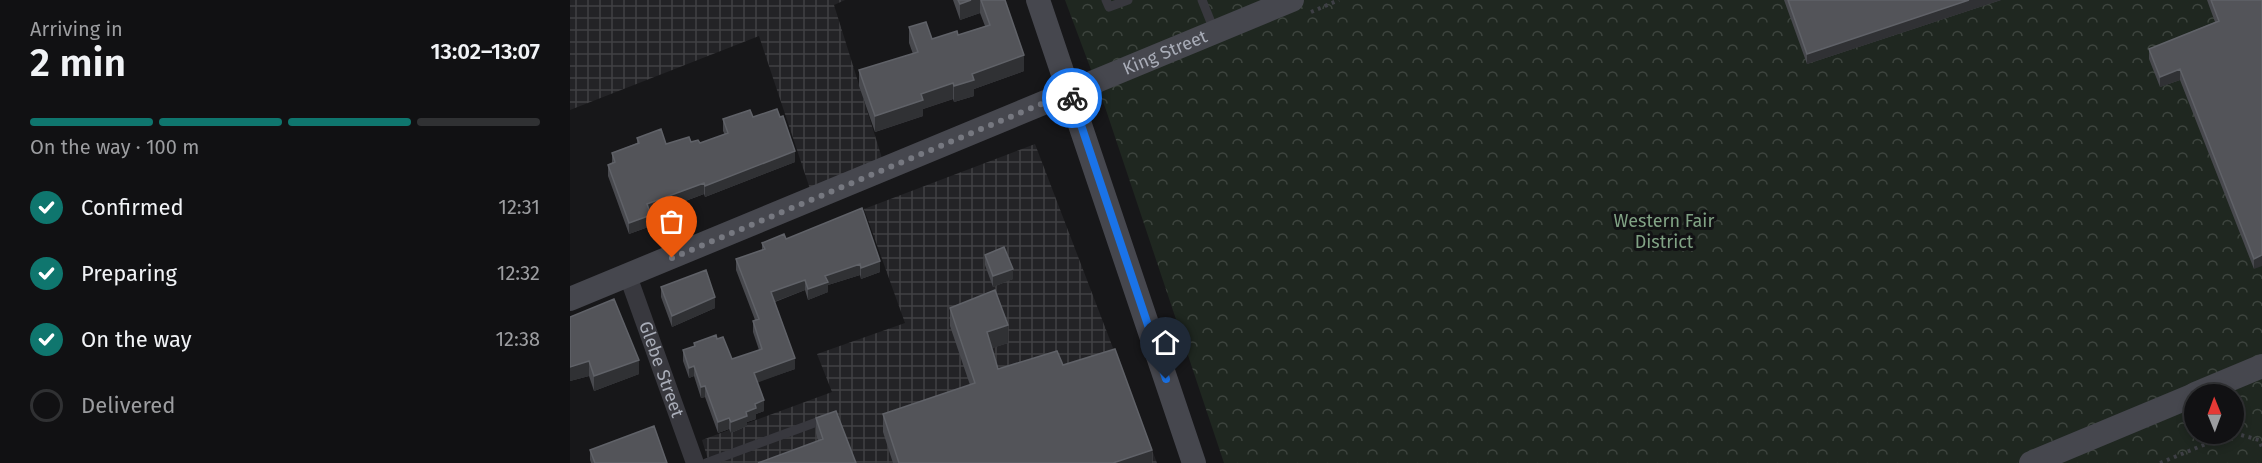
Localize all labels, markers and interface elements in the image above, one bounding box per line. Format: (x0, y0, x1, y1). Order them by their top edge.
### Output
text: Arriving in (30, 17, 123, 41)
street label: King Street (1120, 25, 1211, 80)
text: 13:02–13:07 (431, 38, 540, 65)
text: 2 min (30, 40, 126, 86)
courier (1042, 68, 1102, 128)
icon: bike (1056, 82, 1089, 115)
text: On the way · 100 m (30, 135, 199, 159)
icon: check (30, 191, 63, 224)
text: Confirmed (81, 194, 184, 221)
text: 12:31 (498, 195, 540, 219)
pin (646, 196, 697, 258)
icon: bag (655, 205, 688, 238)
park label: Western Fair District (1614, 210, 1714, 253)
icon: check (30, 257, 63, 290)
text: Preparing (81, 260, 177, 287)
text: 12:32 (497, 261, 540, 285)
pin (1140, 317, 1191, 379)
street label: Glebe Street (634, 318, 689, 421)
icon: check (30, 323, 63, 356)
text: On the way (81, 326, 192, 353)
icon: home (1149, 326, 1182, 359)
text: 12:38 (495, 327, 540, 351)
north arrow (2184, 384, 2244, 444)
map controls (2184, 384, 2244, 444)
text: Delivered (81, 392, 176, 419)

